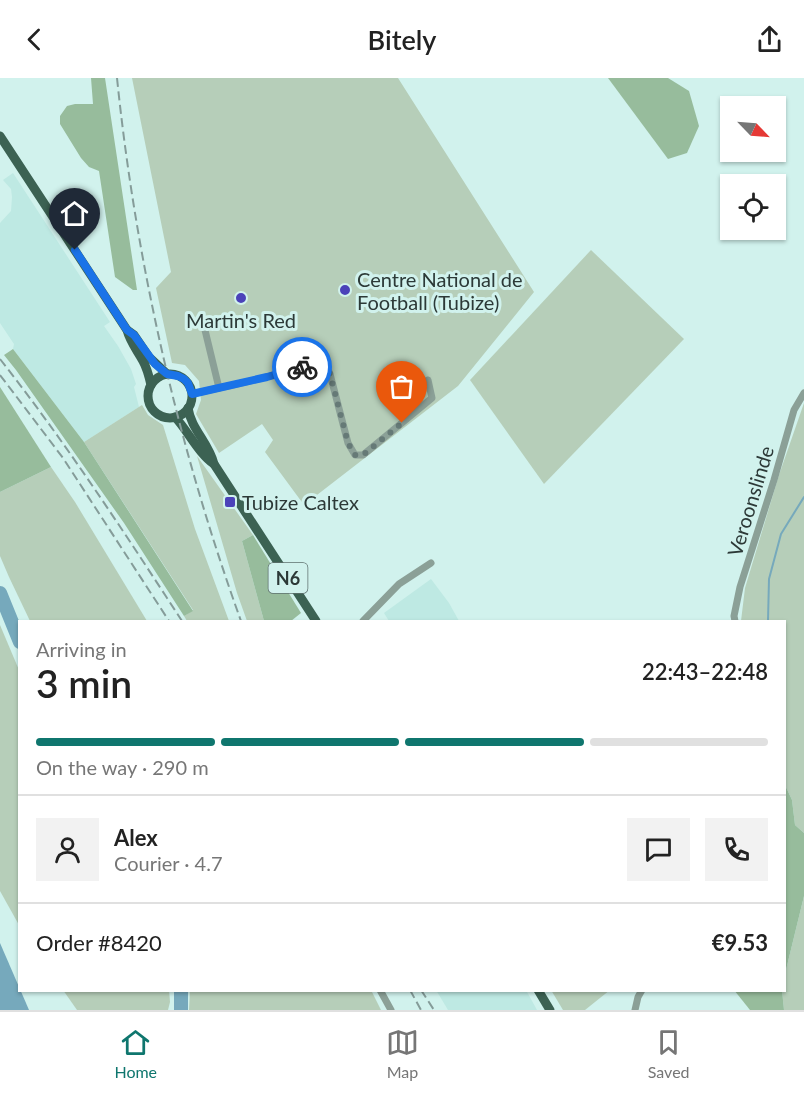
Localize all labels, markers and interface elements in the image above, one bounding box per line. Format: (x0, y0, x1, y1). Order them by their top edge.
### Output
icon: back (18, 23, 51, 56)
text: Bitely (368, 23, 436, 56)
icon: share (753, 23, 786, 56)
north arrow (720, 96, 786, 162)
map controls (720, 96, 786, 240)
button: locate (720, 174, 786, 240)
pin (49, 188, 100, 250)
icon: home (58, 197, 91, 230)
place label: Centre National de Football (Tubize) (357, 267, 523, 314)
marker: Centre National de Football (Tubize) (338, 283, 352, 297)
marker: Martin's Red (234, 291, 248, 305)
place label: Martin's Red (186, 308, 296, 332)
courier (272, 337, 332, 397)
icon: bike (286, 351, 319, 384)
pin (376, 361, 427, 423)
icon: bag (385, 370, 418, 403)
street label: Veroonslinde (722, 443, 778, 559)
place label: Tubize Caltex (242, 490, 359, 514)
marker: Tubize Caltex (223, 495, 237, 509)
road number: N6 (268, 563, 308, 593)
text: Arriving in (36, 637, 127, 661)
text: 22:43–22:48 (642, 658, 768, 685)
text: 3 min (36, 660, 132, 706)
text: On the way · 290 m (36, 755, 209, 779)
button: person (36, 818, 99, 881)
button: chat (627, 818, 690, 881)
button: phone (705, 818, 768, 881)
text: Alex (114, 824, 158, 851)
text: Courier · 4.7 (114, 851, 223, 875)
text: Order #8420 (36, 929, 162, 956)
text: €9.53 (712, 929, 768, 956)
tab: Home (114, 1026, 157, 1081)
tab: Map (386, 1026, 419, 1081)
tab: Saved (648, 1026, 690, 1081)

